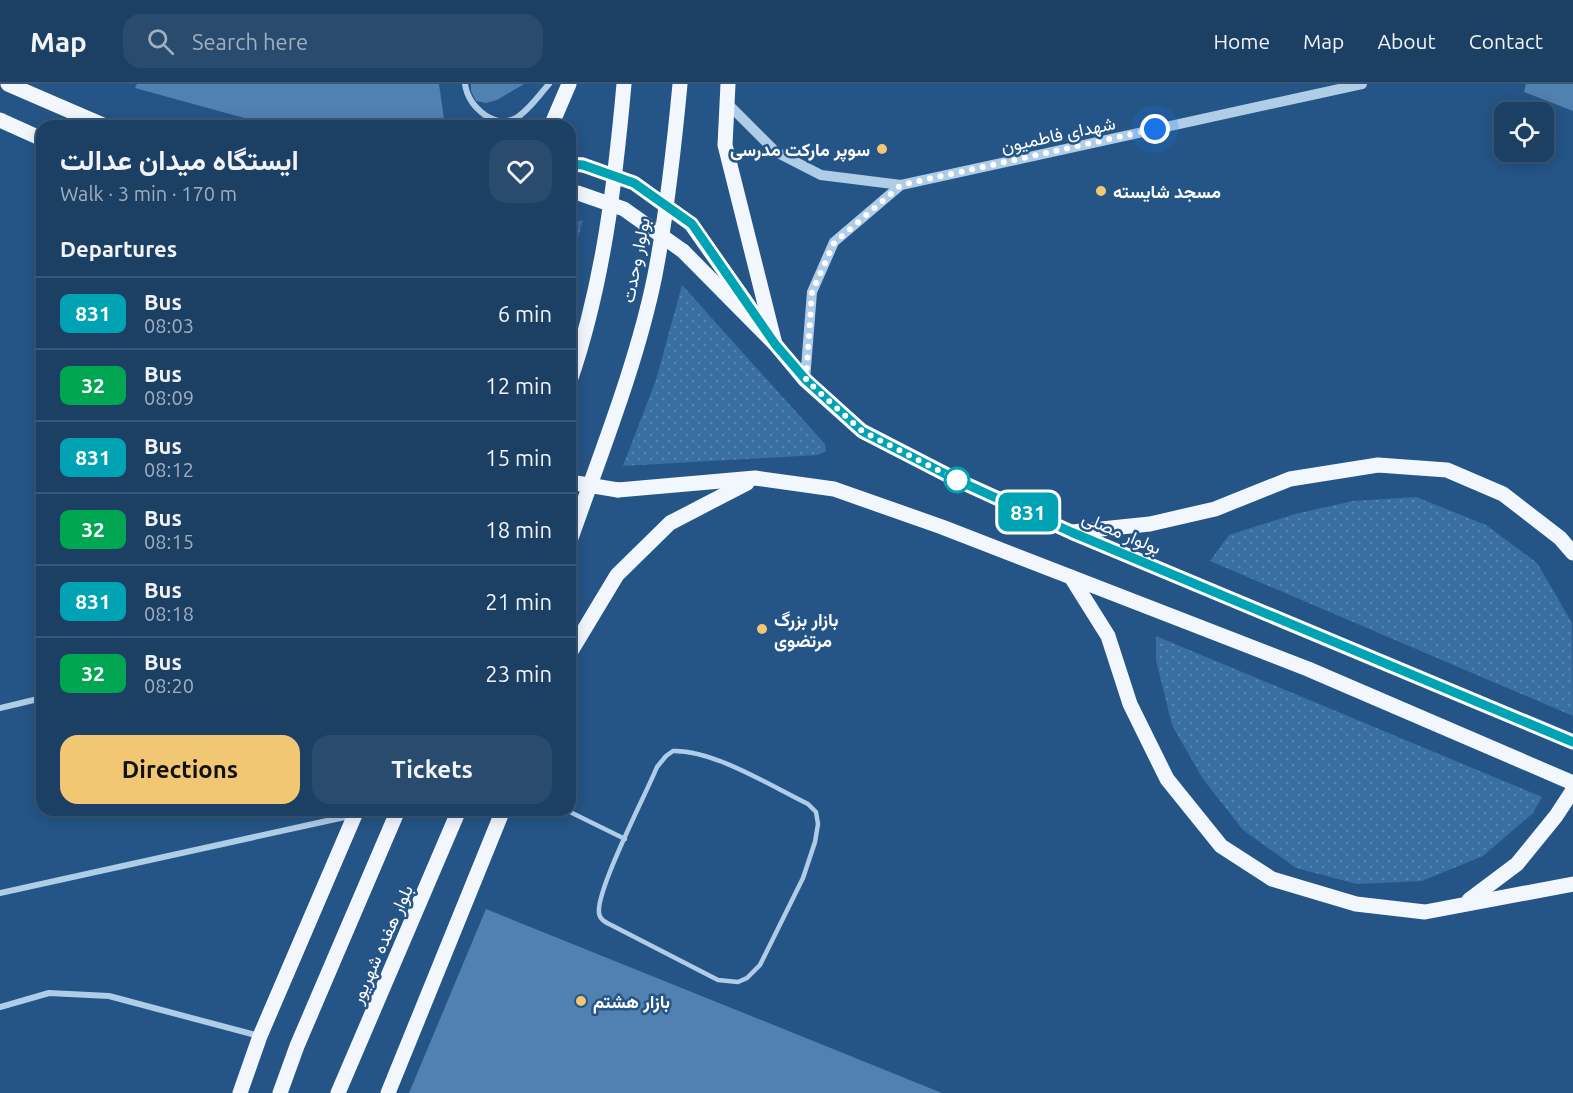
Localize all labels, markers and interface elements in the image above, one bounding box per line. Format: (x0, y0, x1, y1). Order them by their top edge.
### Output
search box (123, 14, 543, 68)
icon: search (144, 25, 177, 58)
text: Map (30, 26, 87, 57)
text: Search here (192, 29, 308, 54)
text: Home (1213, 29, 1270, 53)
text: Map (1303, 29, 1344, 53)
text: About (1377, 29, 1436, 53)
text: Contact (1469, 29, 1543, 53)
map controls (1494, 102, 1554, 162)
button: locate (1494, 102, 1554, 162)
street label: شهدای فاطمیون (999, 112, 1117, 158)
your location (1140, 114, 1170, 144)
place label: سوپر مارکت مدرسی (730, 139, 870, 162)
button: heart (489, 140, 552, 203)
marker: سوپر مارکت مدرسی (875, 142, 889, 156)
text: ایستگاه میدان عدالت (60, 144, 299, 175)
place label: مسجد شایسته (1113, 181, 1221, 203)
text: Walk · 3 min · 170 m (60, 182, 237, 205)
marker: مسجد شایسته (1094, 184, 1108, 198)
street label: بولوار وحدت (617, 216, 655, 305)
text: Departures (60, 236, 177, 261)
text: Bus (144, 289, 182, 314)
text: 831 (75, 301, 111, 325)
text: 6 min (498, 301, 552, 326)
text: 08:03 (144, 314, 194, 337)
text: Bus (144, 361, 182, 386)
text: 32 (81, 373, 105, 397)
text: 12 min (485, 373, 552, 398)
text: 08:09 (144, 386, 194, 409)
text: Bus (144, 433, 182, 458)
text: 831 (75, 445, 111, 469)
text: 15 min (485, 445, 552, 470)
text: 08:12 (144, 458, 194, 481)
unlabelled marker (944, 467, 970, 493)
line badge: 831 (994, 492, 1062, 532)
text: 831 (1010, 500, 1046, 524)
text: Bus (144, 505, 182, 530)
street label: بولوار مصلی (1079, 506, 1164, 559)
text: 32 (81, 517, 105, 541)
text: 18 min (485, 517, 552, 542)
text: 08:15 (144, 530, 194, 553)
text: Bus (144, 577, 182, 602)
text: 831 (75, 589, 111, 613)
text: 21 min (485, 589, 552, 614)
text: 08:18 (144, 602, 194, 625)
place label: بازار بزرگ مرتضوی (774, 609, 839, 652)
marker: بازار بزرگ مرتضوی (755, 622, 769, 636)
text: Bus (144, 649, 182, 674)
text: 32 (81, 661, 105, 685)
text: 23 min (485, 661, 552, 686)
text: 08:20 (144, 674, 194, 697)
button: Directions (60, 735, 300, 804)
button: Tickets (312, 735, 552, 804)
street label: بلوار هفده شهریور (345, 882, 418, 1008)
place label: بازار هشتم (593, 991, 670, 1014)
marker: بازار هشتم (574, 994, 588, 1008)

